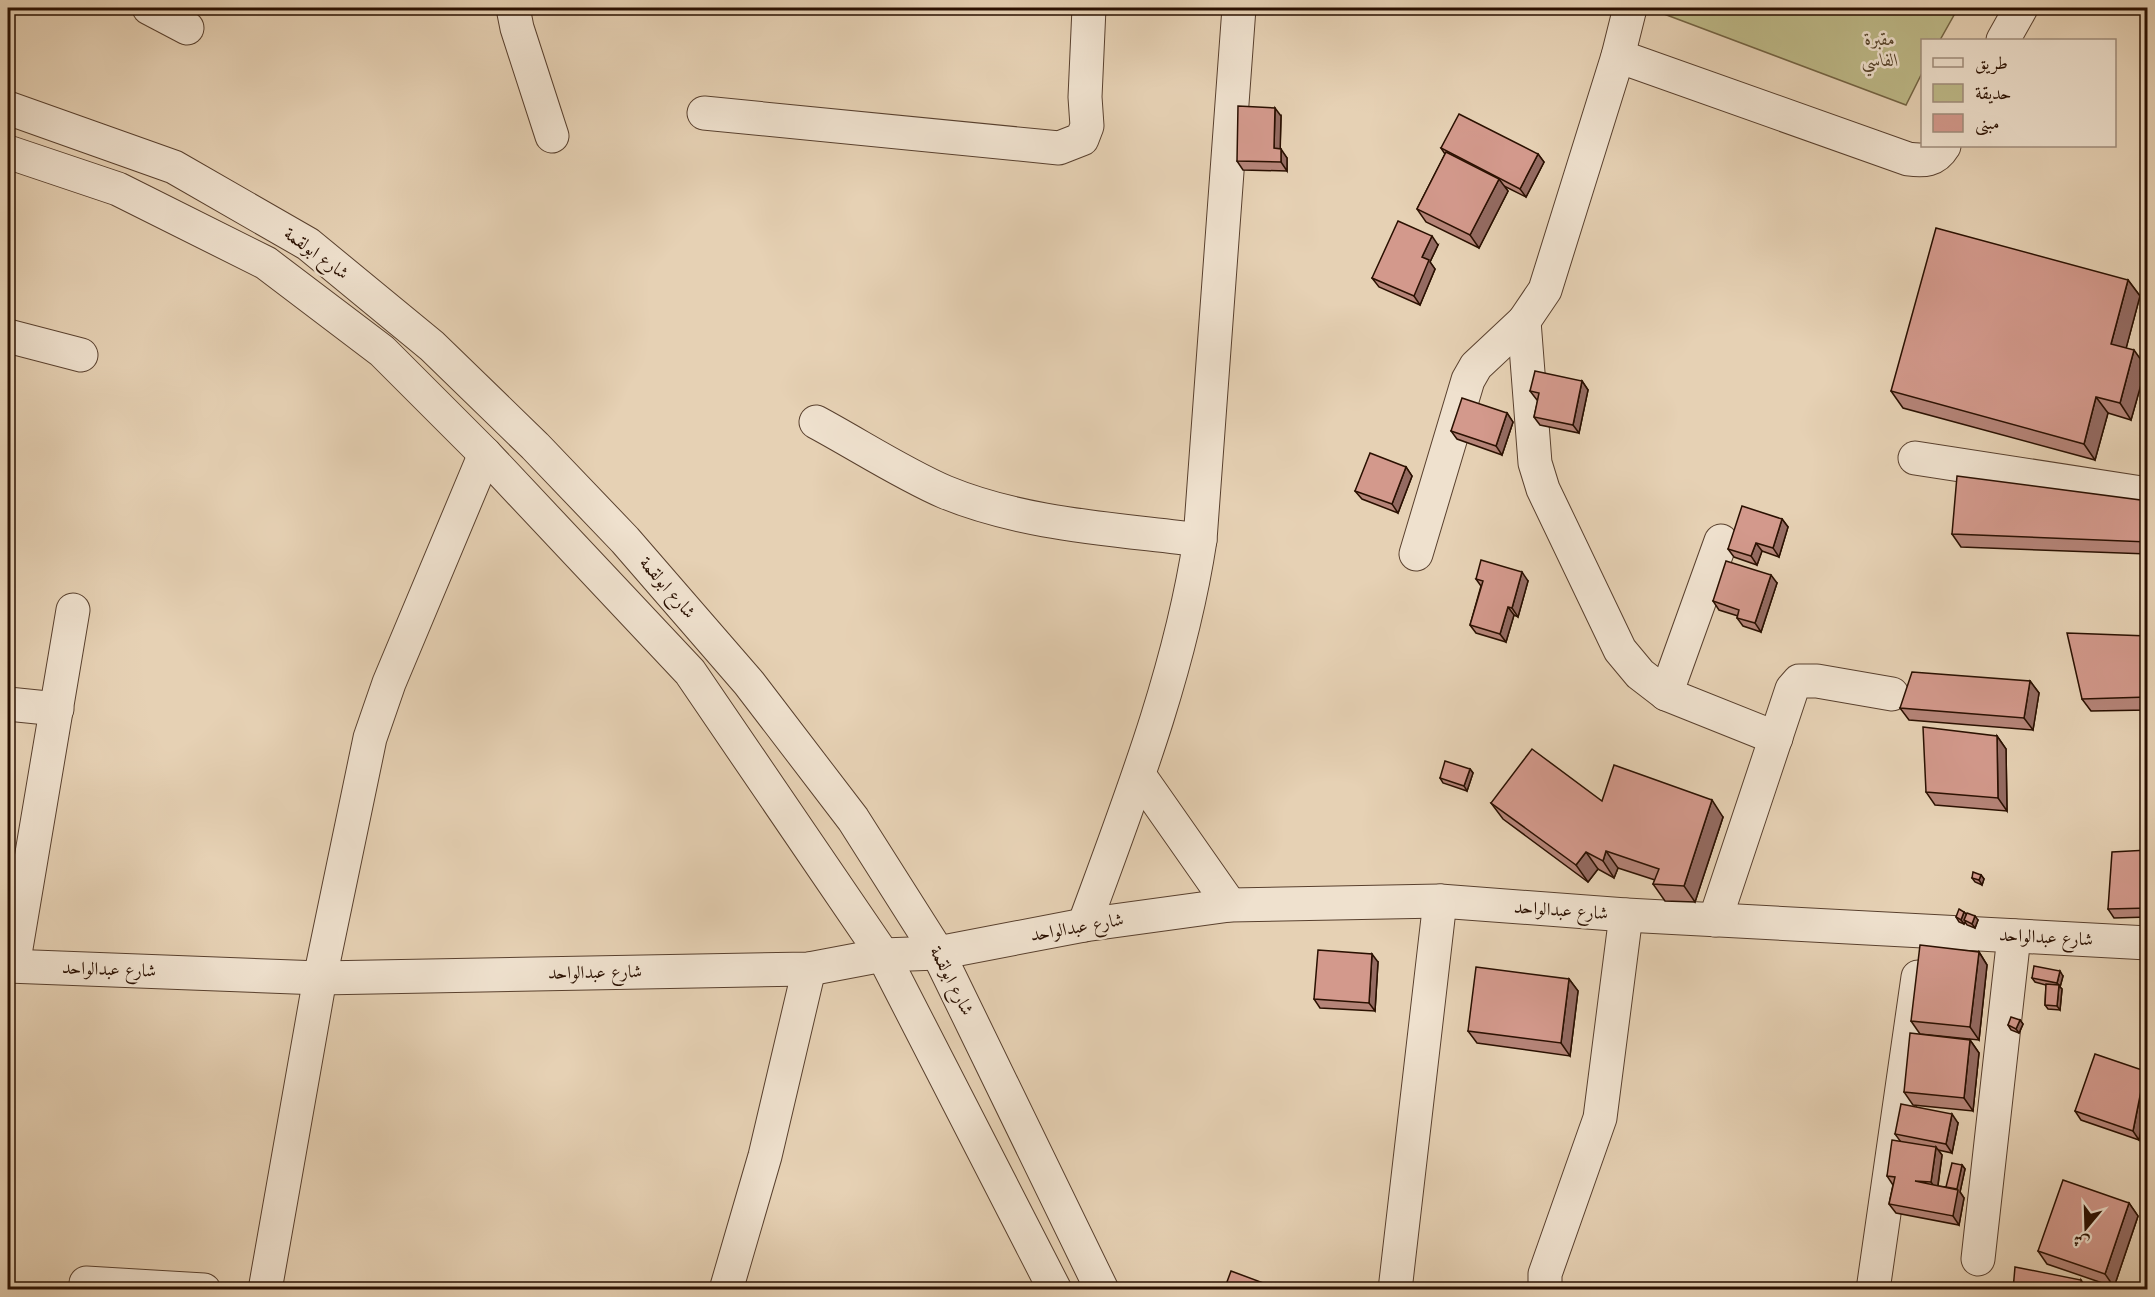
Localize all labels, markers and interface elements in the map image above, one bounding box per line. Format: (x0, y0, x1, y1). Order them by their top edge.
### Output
park label: مقبرة الفاسي (1861, 31, 1899, 77)
legend (1921, 39, 2116, 147)
text: طريق (1975, 55, 2008, 75)
text: حديقة (1975, 85, 2011, 104)
text: مبنى (1975, 115, 2000, 136)
street label: شارع ابولقمة (277, 225, 352, 287)
street label: شارع ابولقمة (632, 554, 698, 625)
street label: شارع عبدالواحد (1513, 899, 1609, 928)
street label: شارع عبدالواحد (1029, 911, 1126, 950)
street label: شارع عبدالواحد (1998, 927, 2094, 954)
street label: شارع ابولقمة (922, 944, 976, 1021)
street label: شارع عبدالواحد (61, 959, 156, 986)
street label: شارع عبدالواحد (548, 963, 642, 988)
north arrow (2056, 1198, 2116, 1258)
text: ش (2072, 1230, 2092, 1250)

